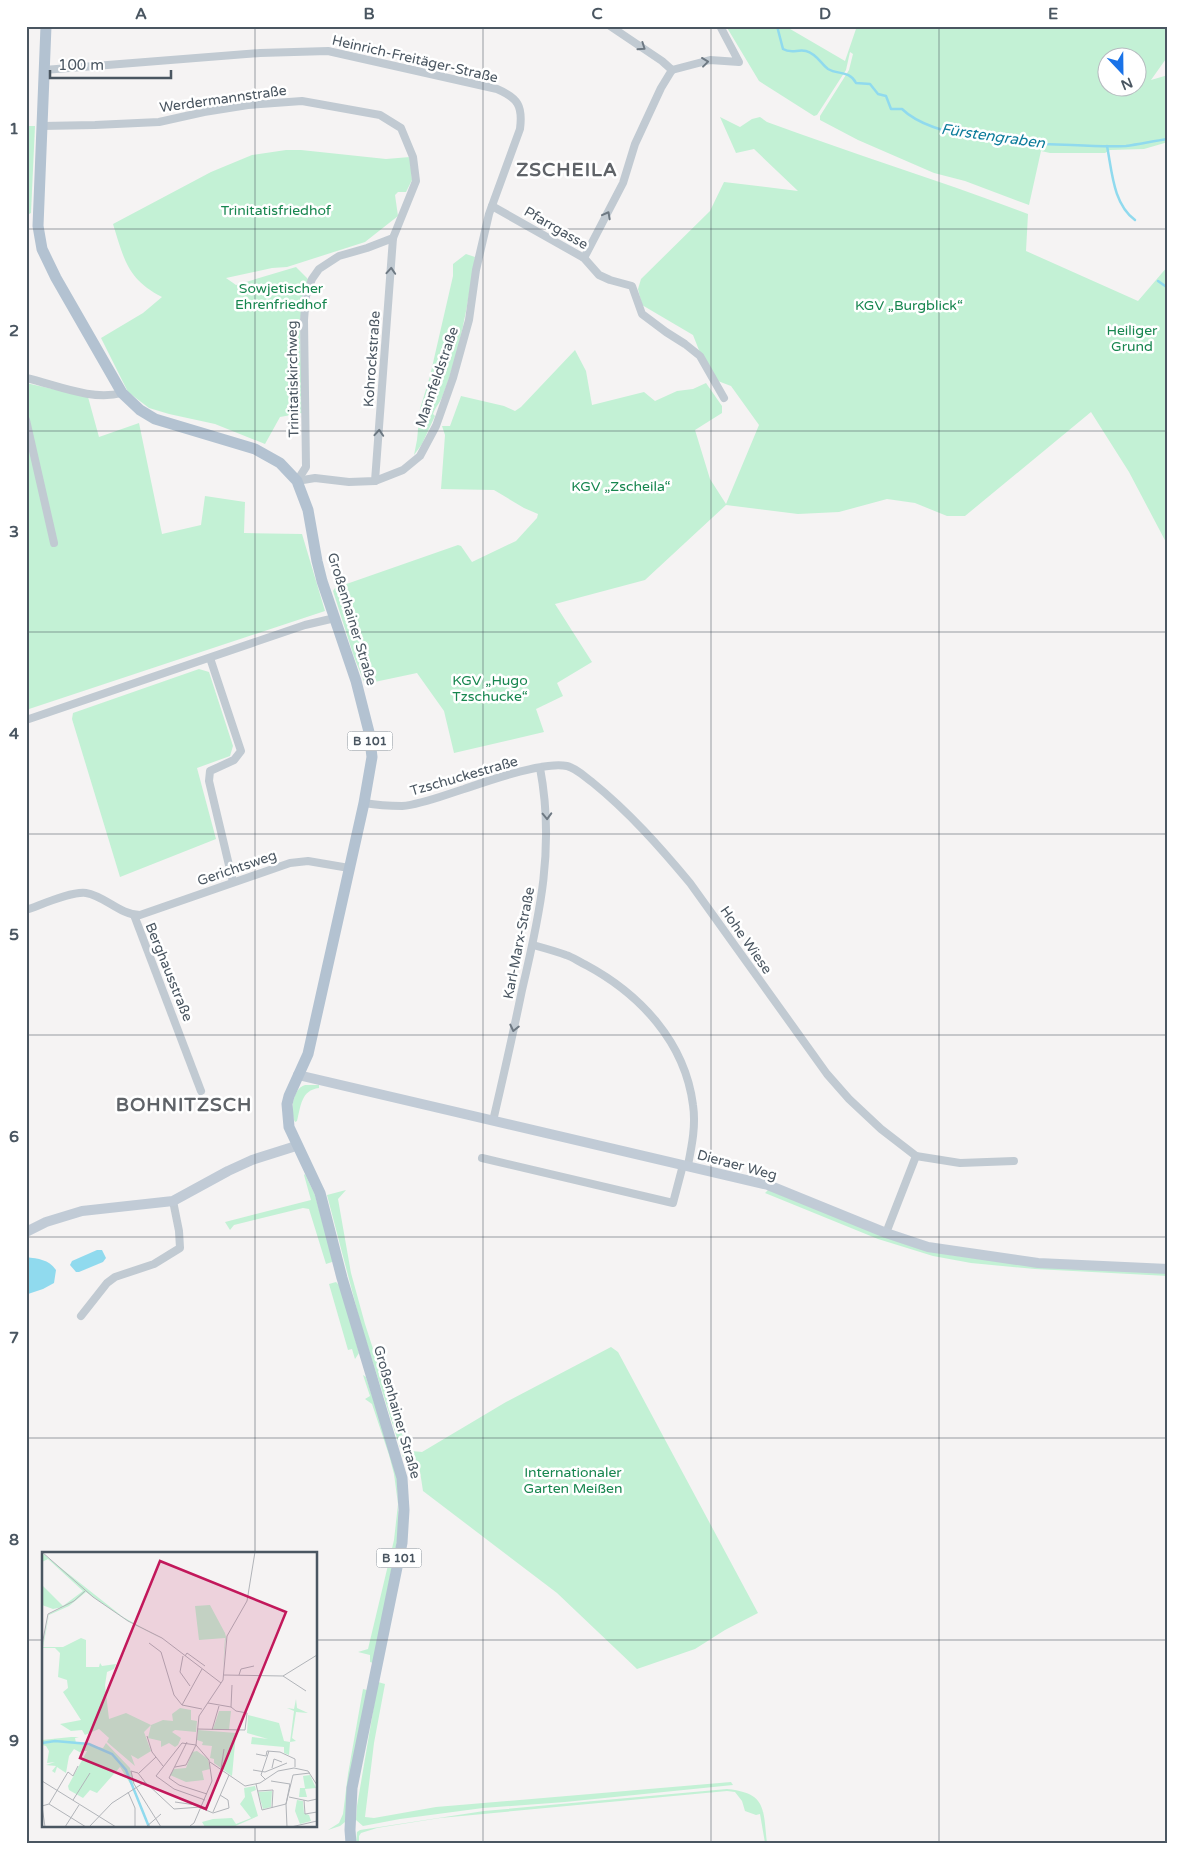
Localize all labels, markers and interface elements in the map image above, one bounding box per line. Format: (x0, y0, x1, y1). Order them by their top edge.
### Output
text: A (135, 4, 147, 24)
text: B (363, 4, 375, 24)
text: C (591, 4, 603, 24)
text: D (819, 4, 831, 24)
text: E (1048, 4, 1058, 24)
street label: Heinrich-Freitäger-Straße (330, 32, 500, 86)
one-way arrow (637, 41, 646, 51)
scale bar (50, 48, 171, 80)
north arrow (1096, 48, 1146, 98)
text: 100 m (58, 56, 104, 74)
one-way arrow (701, 57, 709, 68)
text: N (1118, 74, 1135, 94)
street label: Werdermannstraße (158, 82, 288, 116)
text: 1 (9, 119, 19, 139)
water label: Fürstengraben (940, 120, 1047, 152)
district label: ZSCHEILA (516, 159, 618, 181)
park label: Trinitatisfriedhof (221, 202, 332, 219)
street label: Pfarrgasse (521, 203, 591, 253)
one-way arrow (601, 211, 611, 220)
one-way arrow (385, 266, 396, 274)
park label: Sowjetischer Ehrenfriedhof (235, 280, 328, 313)
park label: KGV „Burgblick“ (855, 297, 963, 314)
street label: Kohrockstraße (360, 310, 384, 408)
street label: Trinitatiskirchweg (283, 320, 303, 438)
text: 2 (9, 321, 19, 341)
park label: Heiliger Grund (1107, 322, 1158, 355)
street label: Mannfeldstraße (412, 324, 462, 429)
one-way arrow (373, 429, 384, 437)
park label: KGV „Zscheila“ (571, 478, 671, 495)
text: 3 (9, 522, 19, 542)
street label: Großenhainer Straße (324, 551, 380, 687)
park label: KGV „Hugo Tzschucke“ (452, 672, 528, 705)
text: 4 (9, 724, 19, 744)
road number: B 101 (348, 731, 392, 750)
street label: Tzschuckestraße (408, 752, 520, 800)
one-way arrow (541, 812, 552, 820)
street label: Gerichtsweg (195, 846, 279, 890)
street label: Karl-Marx-Straße (500, 885, 538, 1000)
street label: Hohe Wiese (716, 903, 776, 977)
street label: Berghausstraße (141, 920, 197, 1024)
text: 5 (9, 925, 19, 945)
one-way arrow (509, 1023, 520, 1032)
district label: BOHNITZSCH (116, 1094, 252, 1116)
text: 6 (9, 1127, 19, 1147)
street label: Dieraer Weg (695, 1146, 779, 1184)
text: 7 (9, 1328, 19, 1348)
street label: Großenhainer Straße (370, 1343, 424, 1481)
park label: Internationaler Garten Meißen (524, 1464, 622, 1497)
text: 8 (9, 1530, 19, 1550)
road number: B 101 (376, 1549, 422, 1568)
inset map (42, 1552, 318, 1826)
text: 9 (9, 1731, 19, 1751)

